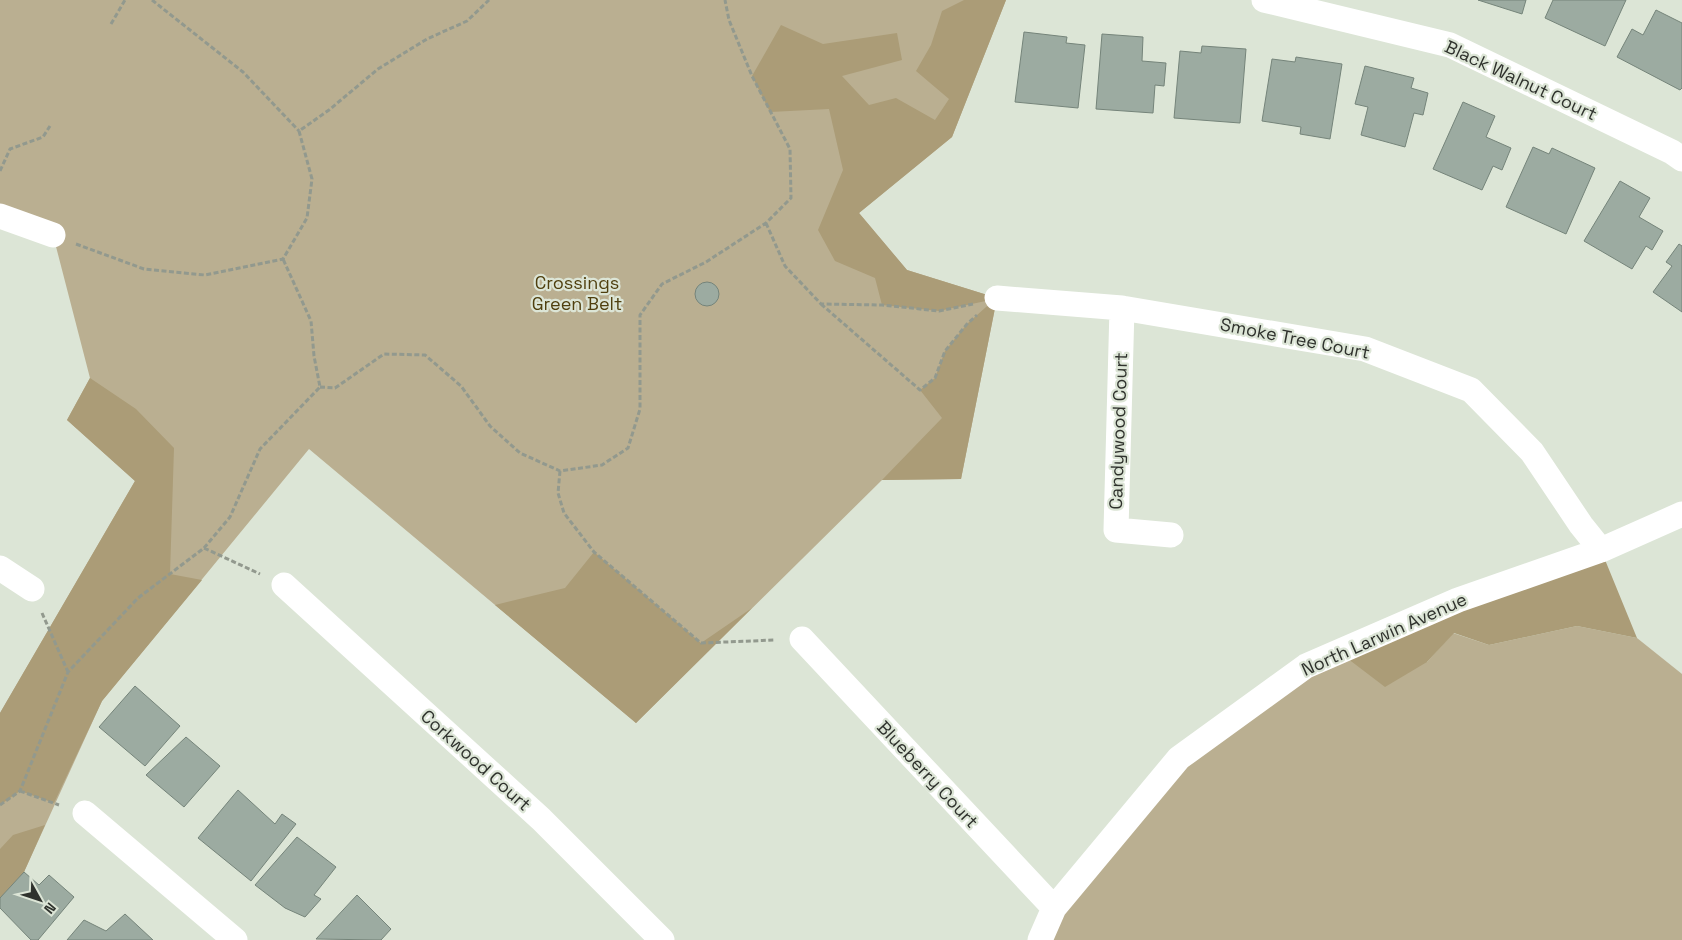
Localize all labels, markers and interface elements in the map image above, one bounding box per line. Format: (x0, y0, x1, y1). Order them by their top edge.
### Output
street label: Black Walnut Court (1441, 35, 1601, 125)
park label: Crossings Green Belt (532, 271, 622, 315)
street label: Smoke Tree Court (1218, 312, 1372, 364)
street label: Candywood Court (1104, 352, 1132, 510)
street label: North Larwin Avenue (1298, 587, 1470, 681)
street label: Corkwood Court (416, 704, 536, 816)
street label: Blueberry Court (872, 716, 984, 832)
north arrow (15, 875, 65, 925)
text: N (40, 899, 60, 918)

